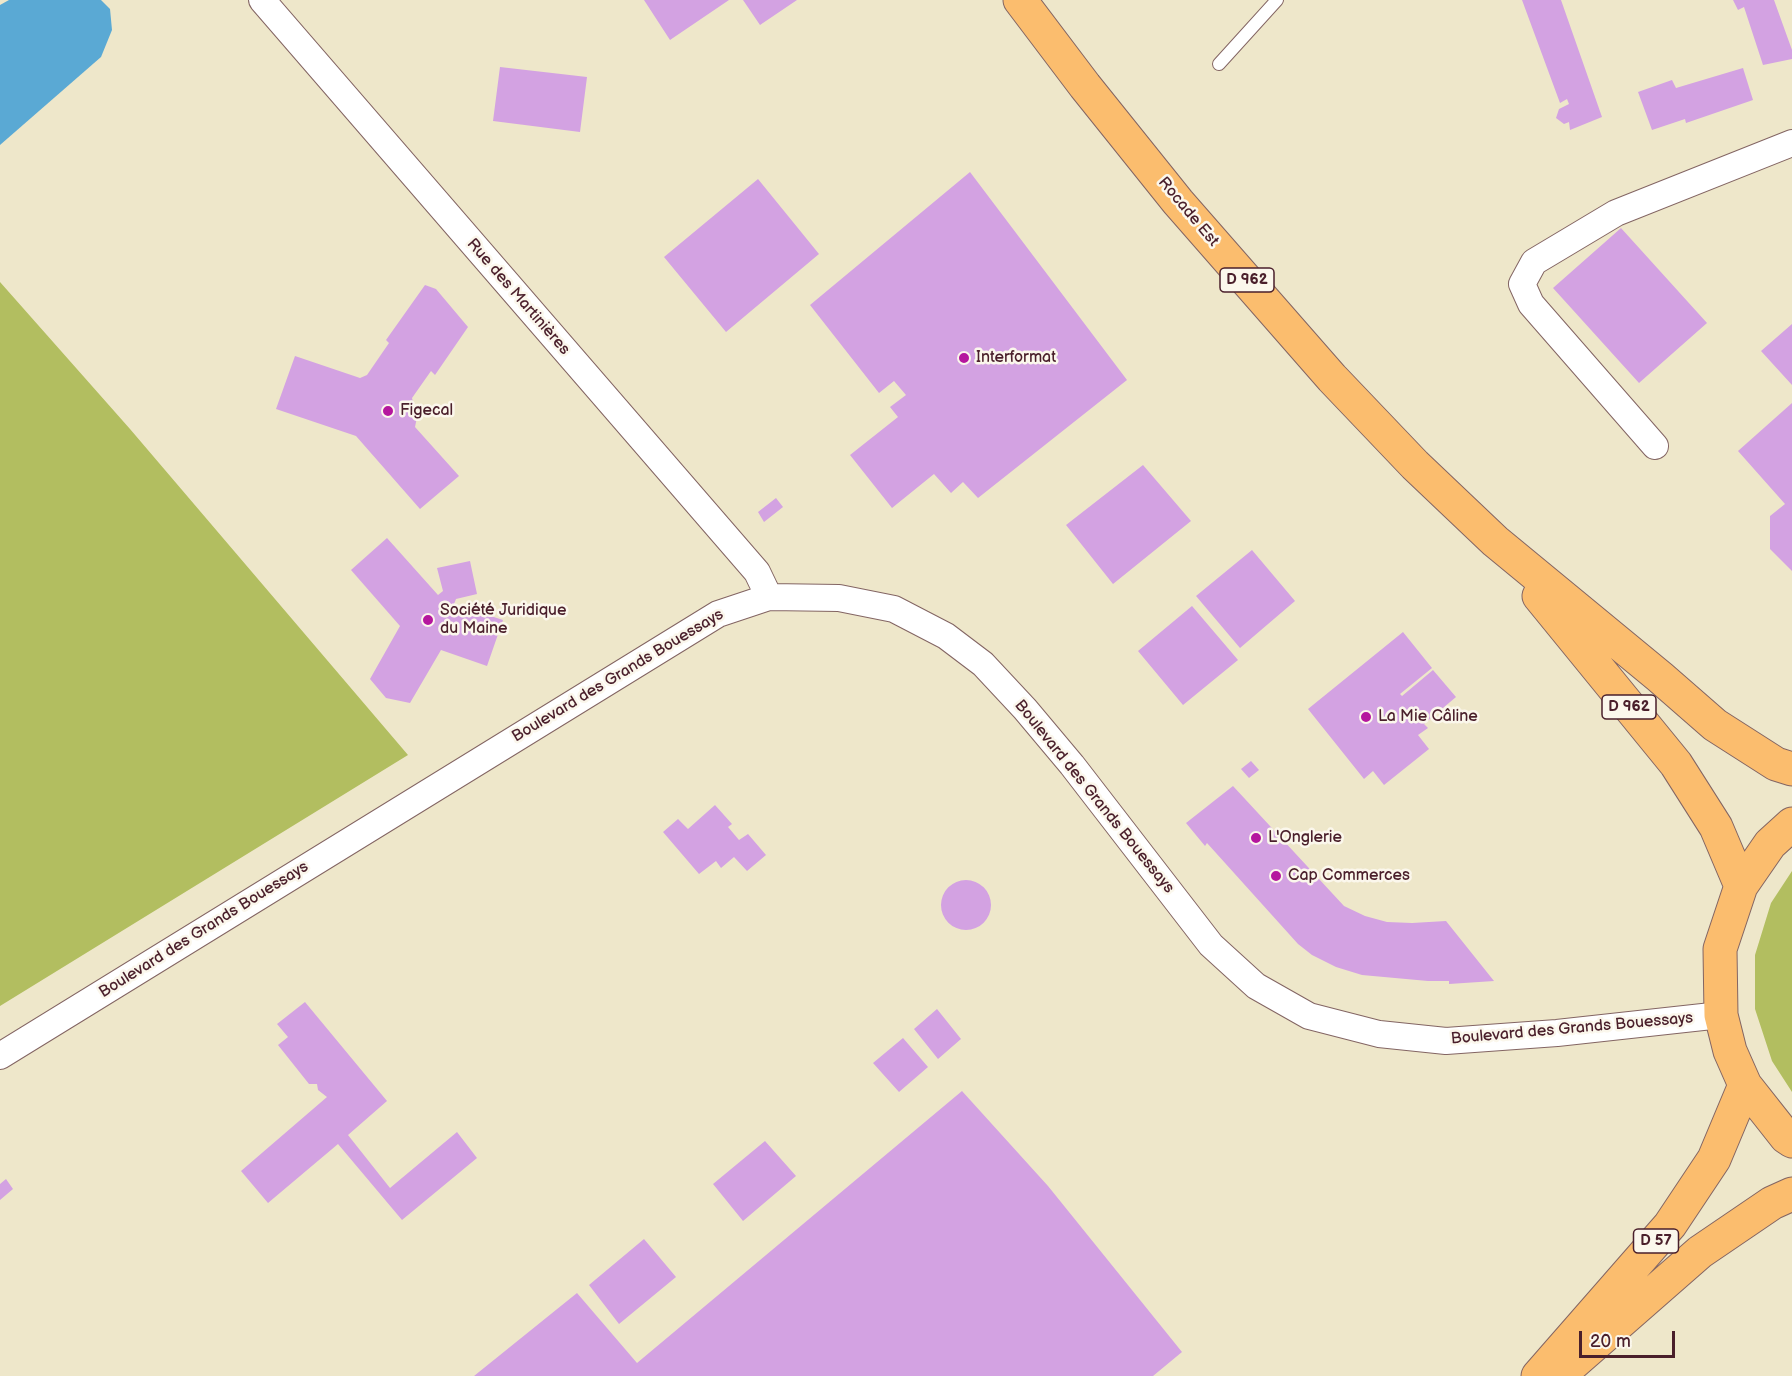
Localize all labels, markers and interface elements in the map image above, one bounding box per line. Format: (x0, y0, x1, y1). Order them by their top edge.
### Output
street label: Rocade Est (1154, 174, 1222, 250)
street label: Rue des Martinières (462, 235, 574, 359)
road number: D 962 (1220, 268, 1274, 292)
place label: Interformat (976, 348, 1056, 368)
marker: Interformat (957, 351, 971, 365)
place label: Figecal (400, 401, 453, 421)
marker: Figecal (381, 404, 395, 418)
place label: Société Juridique du Maine (440, 601, 566, 639)
street label: Boulevard des Grands Bouessays (509, 605, 727, 747)
marker: Société Juridique du Maine (421, 613, 435, 627)
road number: D 962 (1602, 695, 1656, 719)
street label: Boulevard des Grands Bouessays (1010, 696, 1178, 898)
place label: La Mie Câline (1378, 707, 1478, 727)
marker: La Mie Câline (1359, 710, 1373, 724)
place label: L'Onglerie (1268, 828, 1342, 848)
marker: L'Onglerie (1249, 831, 1263, 845)
street label: Boulevard des Grands Bouessays (96, 857, 312, 1003)
place label: Cap Commerces (1288, 866, 1410, 886)
marker: Cap Commerces (1269, 869, 1283, 883)
street label: Boulevard des Grands Bouessays (1450, 1009, 1694, 1049)
road number: D 57 (1634, 1229, 1678, 1253)
scale bar (1582, 1319, 1678, 1357)
text: 20 m (1590, 1331, 1631, 1352)

